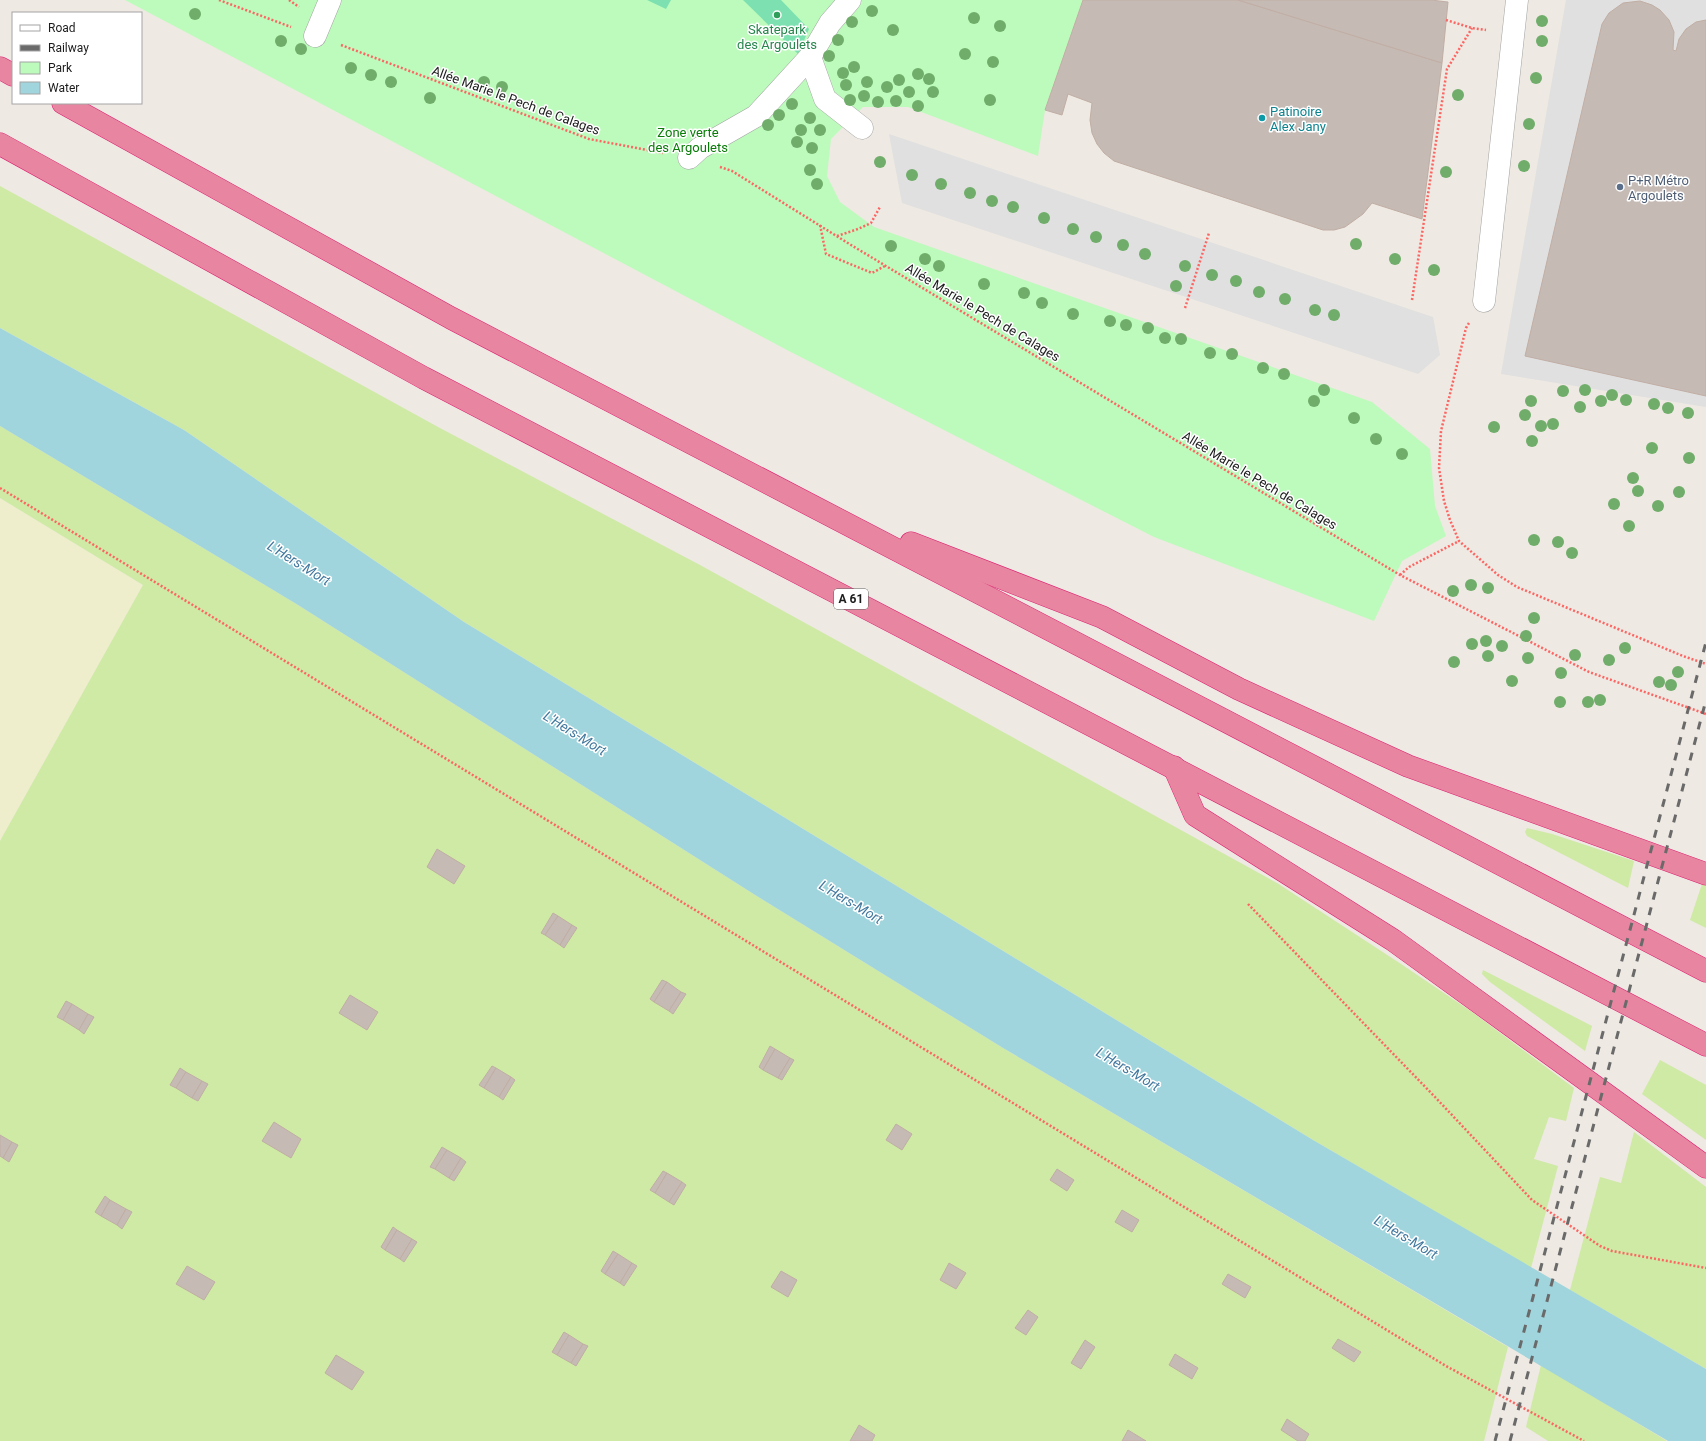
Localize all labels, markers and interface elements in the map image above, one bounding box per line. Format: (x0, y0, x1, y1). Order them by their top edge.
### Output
marker: Skatepark des Argoulets (772, 10, 782, 20)
legend (12, 12, 142, 104)
text: Road (48, 21, 76, 35)
place label: Skatepark des Argoulets (737, 22, 817, 52)
text: Railway (48, 41, 89, 55)
text: Park (48, 61, 73, 75)
street label: Allée Marie le Pech de Calages (430, 63, 602, 138)
text: Water (48, 81, 79, 95)
place label: Patinoire Alex Jany (1270, 104, 1326, 134)
marker: Patinoire Alex Jany (1257, 113, 1267, 123)
park label: Zone verte des Argoulets (648, 125, 728, 155)
place label: P+R Métro Argoulets (1628, 173, 1689, 203)
marker: P+R Métro Argoulets (1615, 182, 1625, 192)
street label: Allée Marie le Pech de Calages (903, 260, 1063, 365)
street label: Allée Marie le Pech de Calages (1180, 428, 1340, 533)
water label: L'Hers-Mort (265, 537, 334, 589)
road number: A 61 (834, 589, 868, 609)
water label: L'Hers-Mort (541, 707, 610, 759)
water label: L'Hers-Mort (816, 877, 886, 927)
water label: L'Hers-Mort (1093, 1044, 1163, 1094)
water label: L'Hers-Mort (1371, 1212, 1441, 1262)

